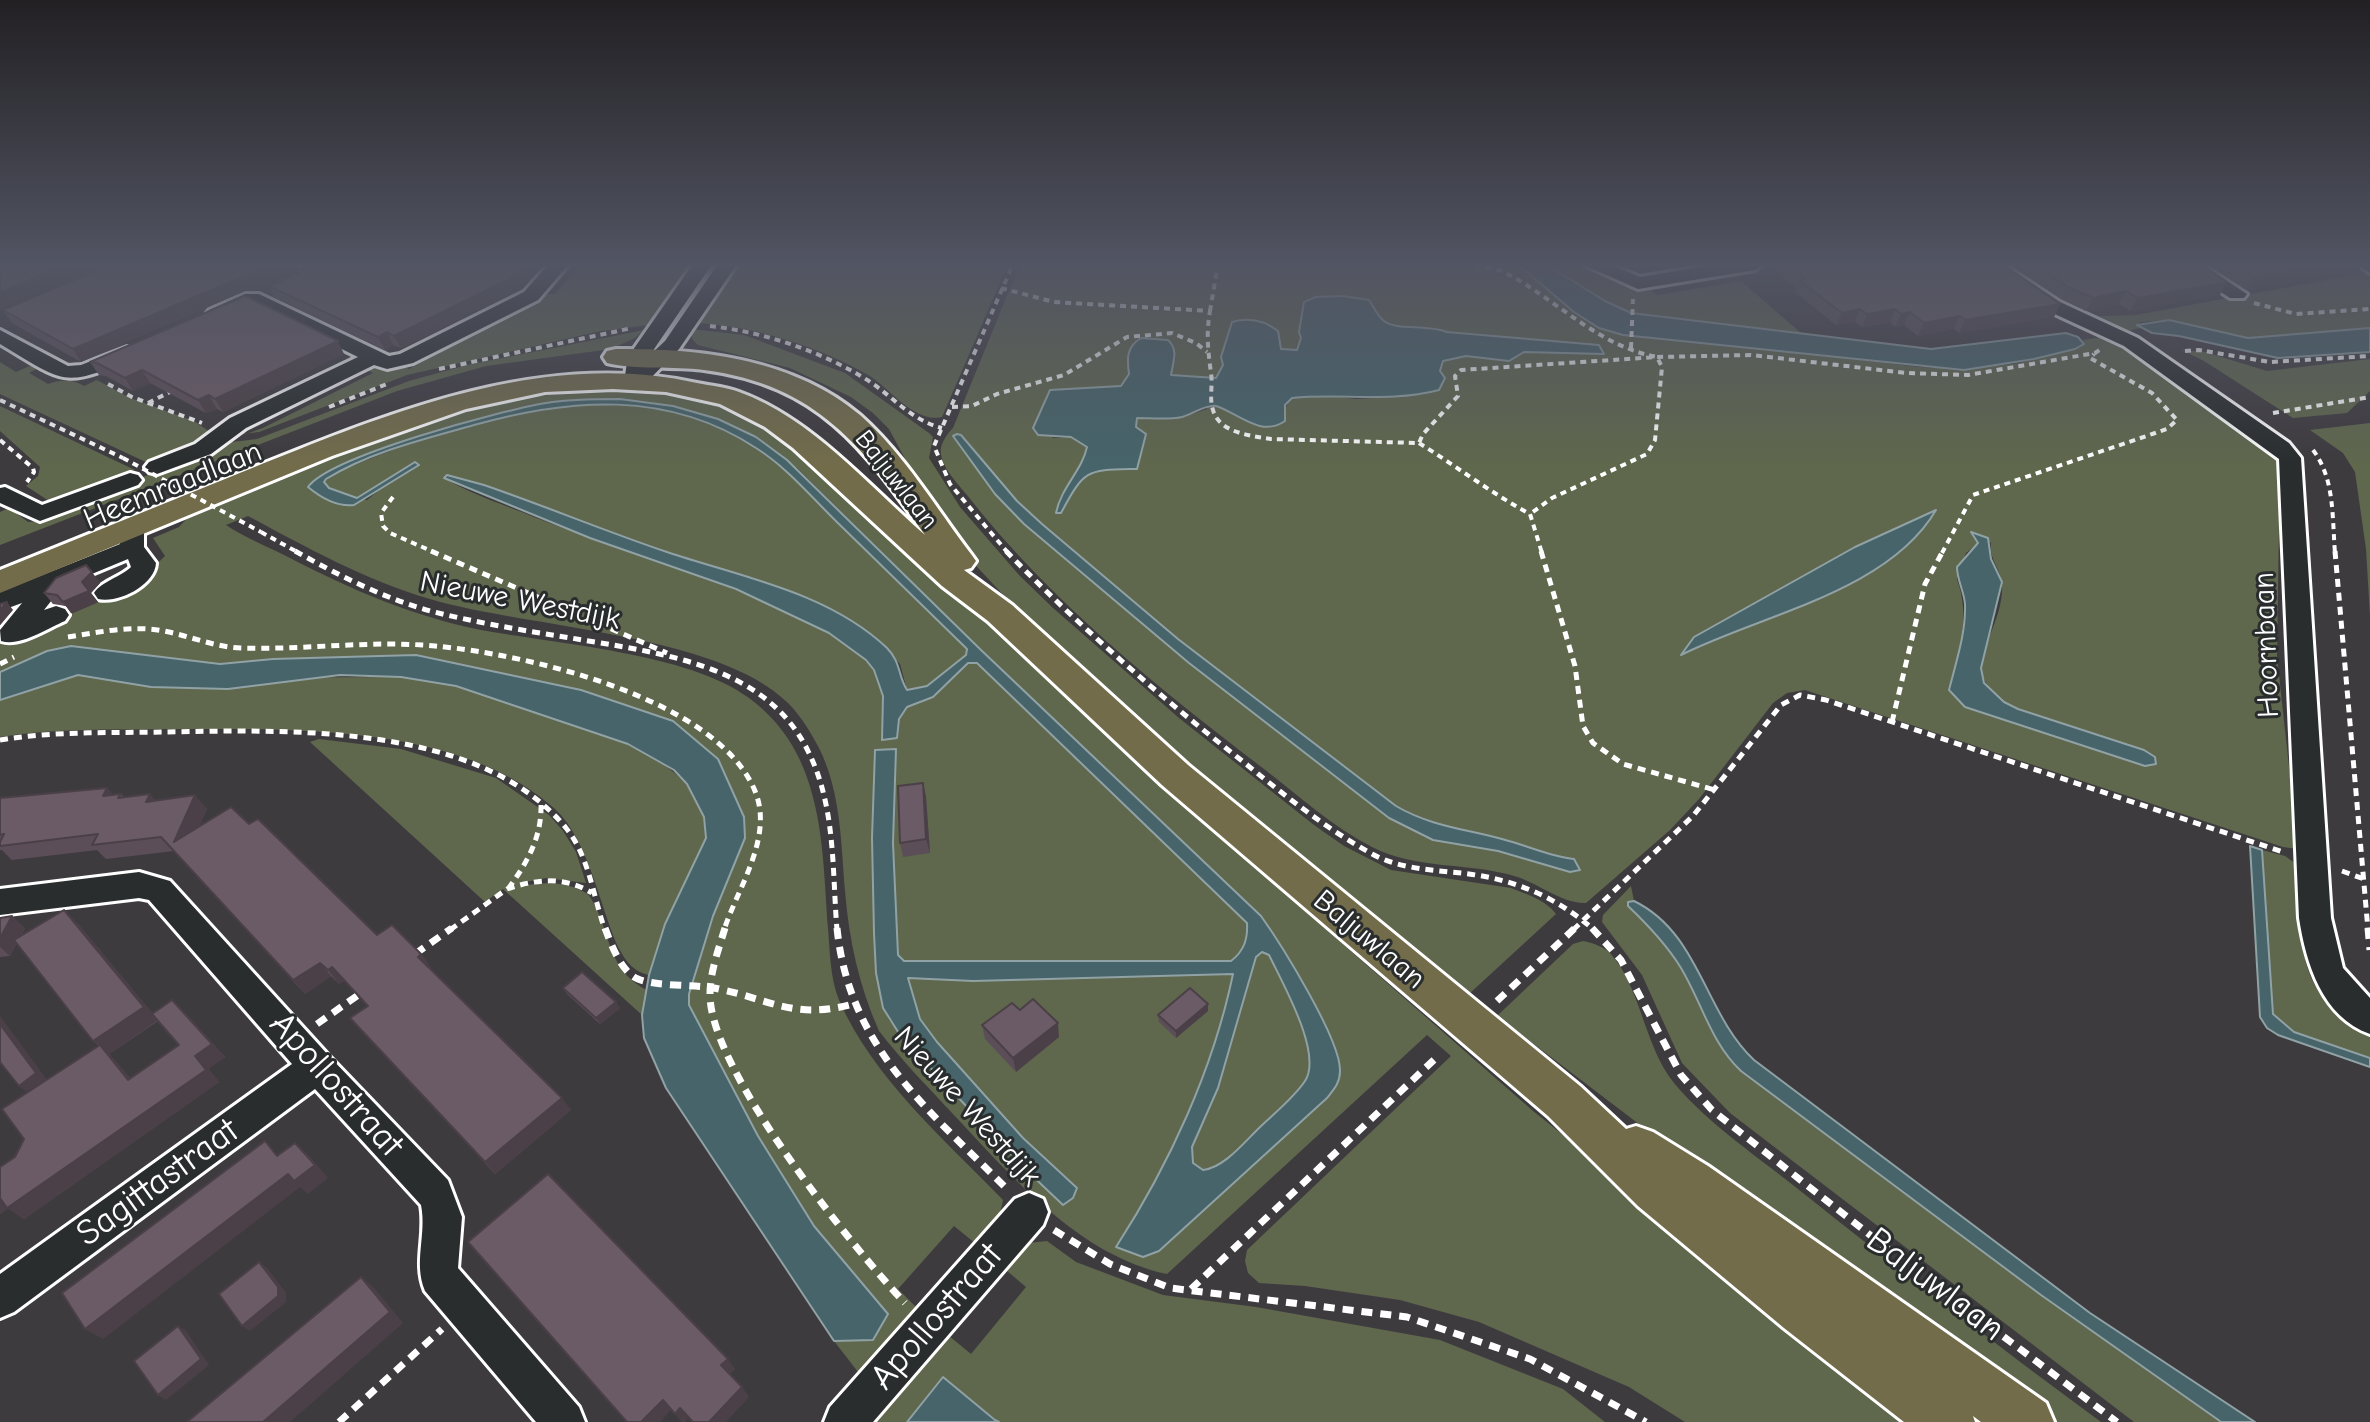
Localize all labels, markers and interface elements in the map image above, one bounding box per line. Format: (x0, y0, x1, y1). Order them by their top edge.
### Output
street label: Baljuwlaan (848, 424, 944, 536)
street label: Heemraadlaan (79, 434, 267, 538)
street label: Nieuwe Westdijk (417, 564, 623, 638)
street label: Hoornbaan (2246, 572, 2288, 718)
street label: Baljuwlaan (1306, 883, 1432, 997)
street label: Apollostraat (260, 1004, 412, 1166)
street label: Nieuwe Westdijk (886, 1020, 1048, 1194)
street label: Sagittastraat (68, 1110, 248, 1256)
street label: Baljuwlaan (1857, 1219, 2013, 1351)
street label: Apollostraat (862, 1235, 1012, 1399)

